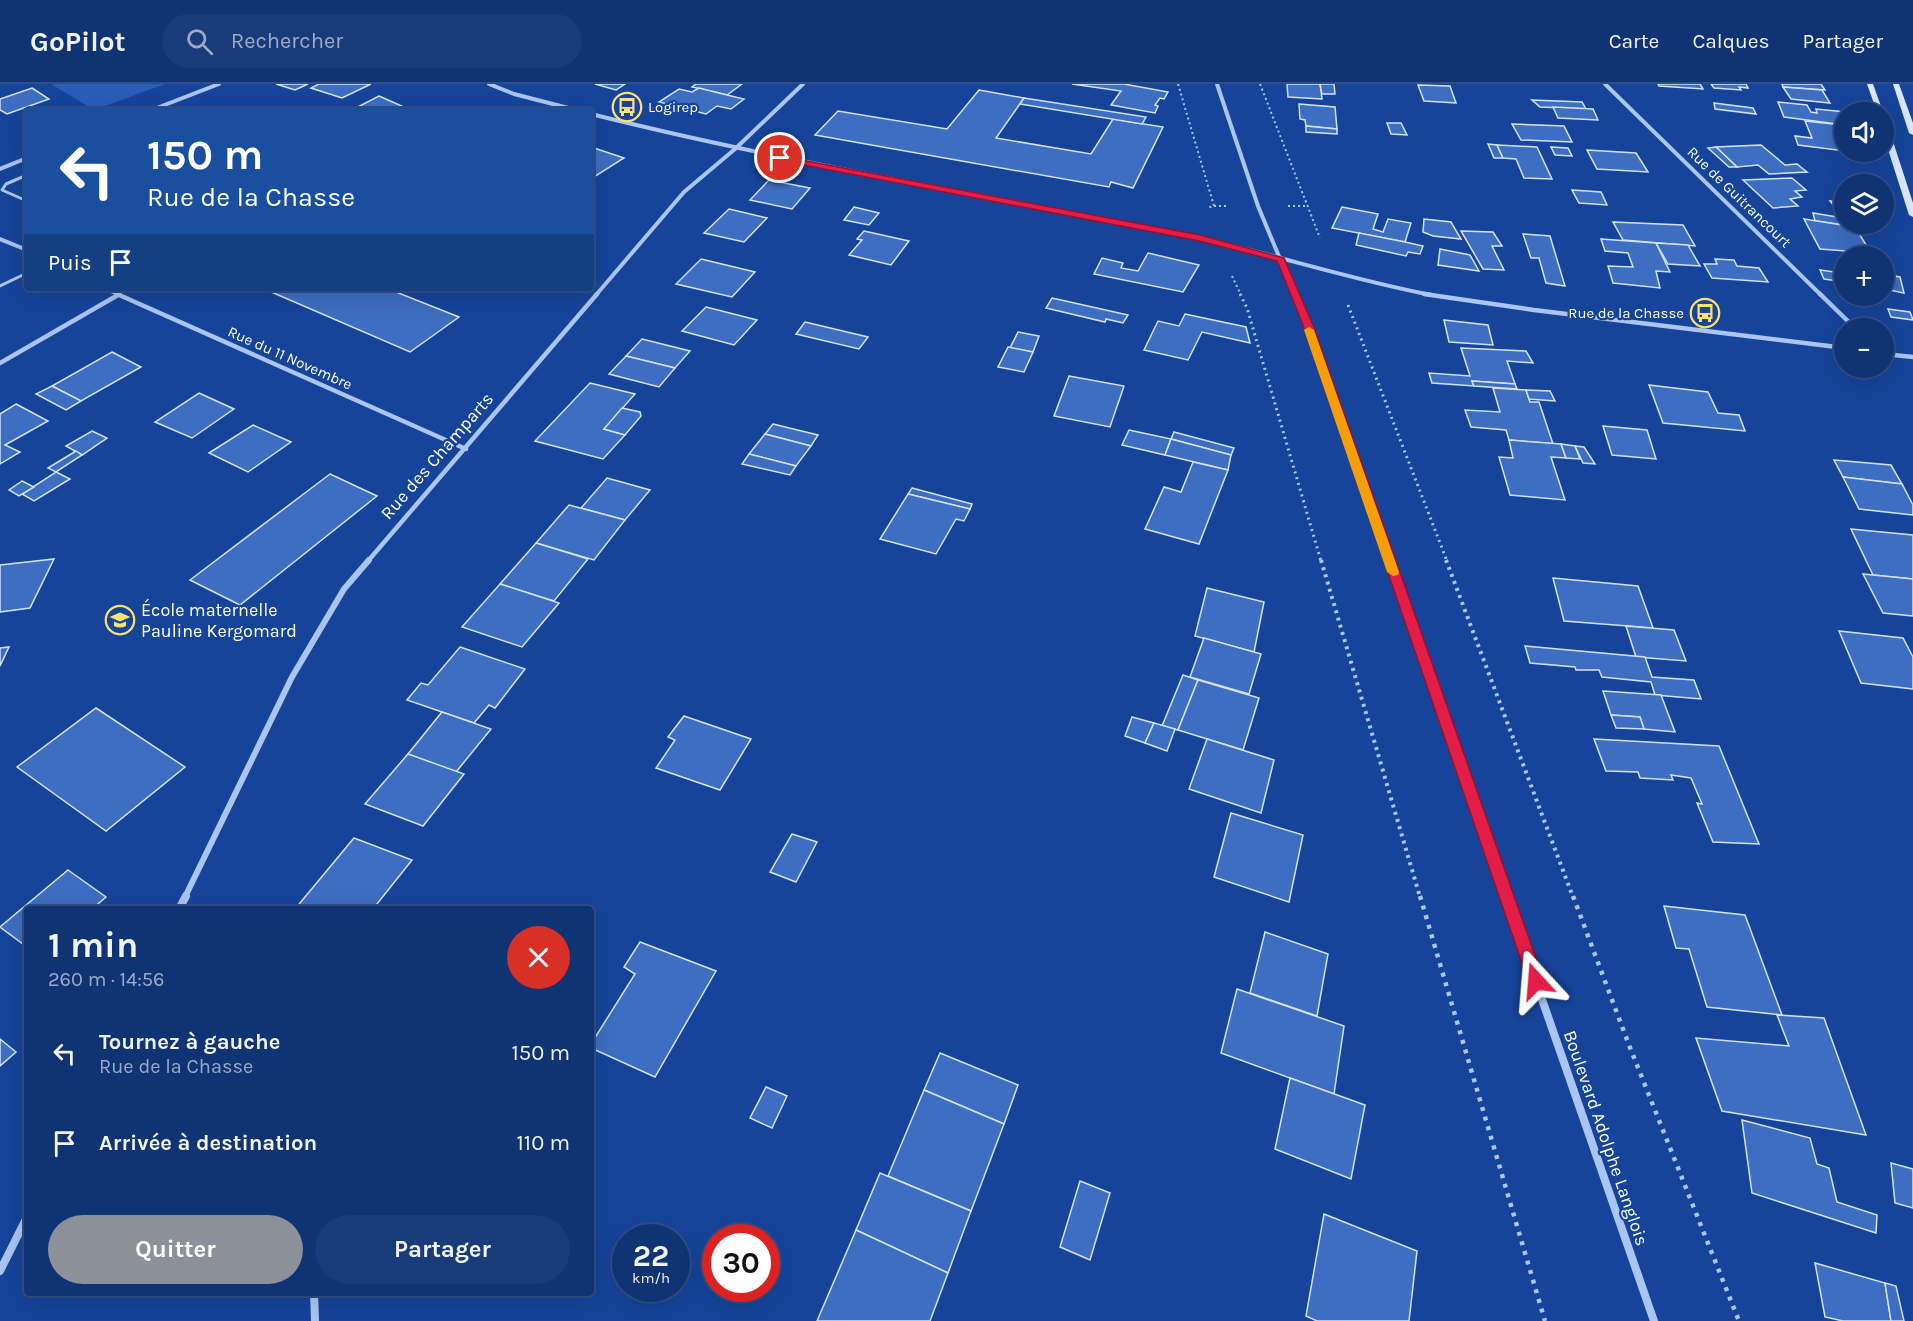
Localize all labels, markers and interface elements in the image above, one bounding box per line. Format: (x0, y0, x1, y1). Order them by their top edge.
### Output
search box (162, 14, 582, 68)
text: GoPilot (30, 25, 126, 58)
icon: search (183, 25, 216, 58)
text: Rechercher (231, 28, 343, 54)
text: Carte (1609, 29, 1659, 53)
text: Calques (1692, 29, 1770, 53)
text: Partager (1803, 29, 1883, 53)
bus stop icon: Logirep (611, 91, 643, 123)
place label: Logirep (648, 98, 698, 116)
map controls (1834, 102, 1894, 378)
button: sound (1834, 102, 1894, 162)
text: 150 m (147, 130, 263, 180)
icon: left (48, 132, 126, 210)
pin (754, 132, 805, 183)
icon: arrive (763, 141, 796, 174)
street label: Rue de Guitrancourt (1683, 143, 1795, 251)
button: layers (1834, 174, 1894, 234)
text: Rue de la Chasse (147, 181, 355, 213)
icon: arrive (104, 246, 137, 279)
button: + (1834, 246, 1894, 306)
text: Puis (48, 250, 92, 276)
bus stop icon: Rue de la Chasse (1689, 297, 1721, 329)
place label: Rue de la Chasse (1568, 304, 1684, 322)
button: − (1834, 318, 1894, 378)
street label: Rue du 11 Novembre (225, 322, 355, 394)
street label: Rue des Champarts (376, 388, 498, 524)
place label: École maternelle Pauline Kergomard (141, 598, 297, 642)
school or university icon: École maternelle Pauline Kergomard (104, 604, 136, 636)
text: 1 min (48, 924, 138, 966)
button: close (507, 926, 570, 989)
position arrow (1504, 949, 1568, 1013)
text: 260 m · 14:56 (48, 968, 165, 991)
street label: Boulevard Adolphe Langlois (1559, 1027, 1653, 1249)
text: Tournez à gauche (99, 1029, 280, 1055)
icon: left (48, 1037, 81, 1070)
text: 150 m (511, 1040, 570, 1066)
text: Rue de la Chasse (99, 1055, 253, 1078)
icon: arrive (48, 1127, 81, 1160)
text: Arrivée à destination (99, 1130, 317, 1156)
text: 110 m (517, 1130, 570, 1156)
button: Quitter (48, 1215, 303, 1284)
button: Partager (315, 1215, 570, 1284)
speed limit sign: 30 (702, 1224, 780, 1302)
text: 22 (633, 1238, 669, 1274)
text: km/h (632, 1269, 670, 1287)

